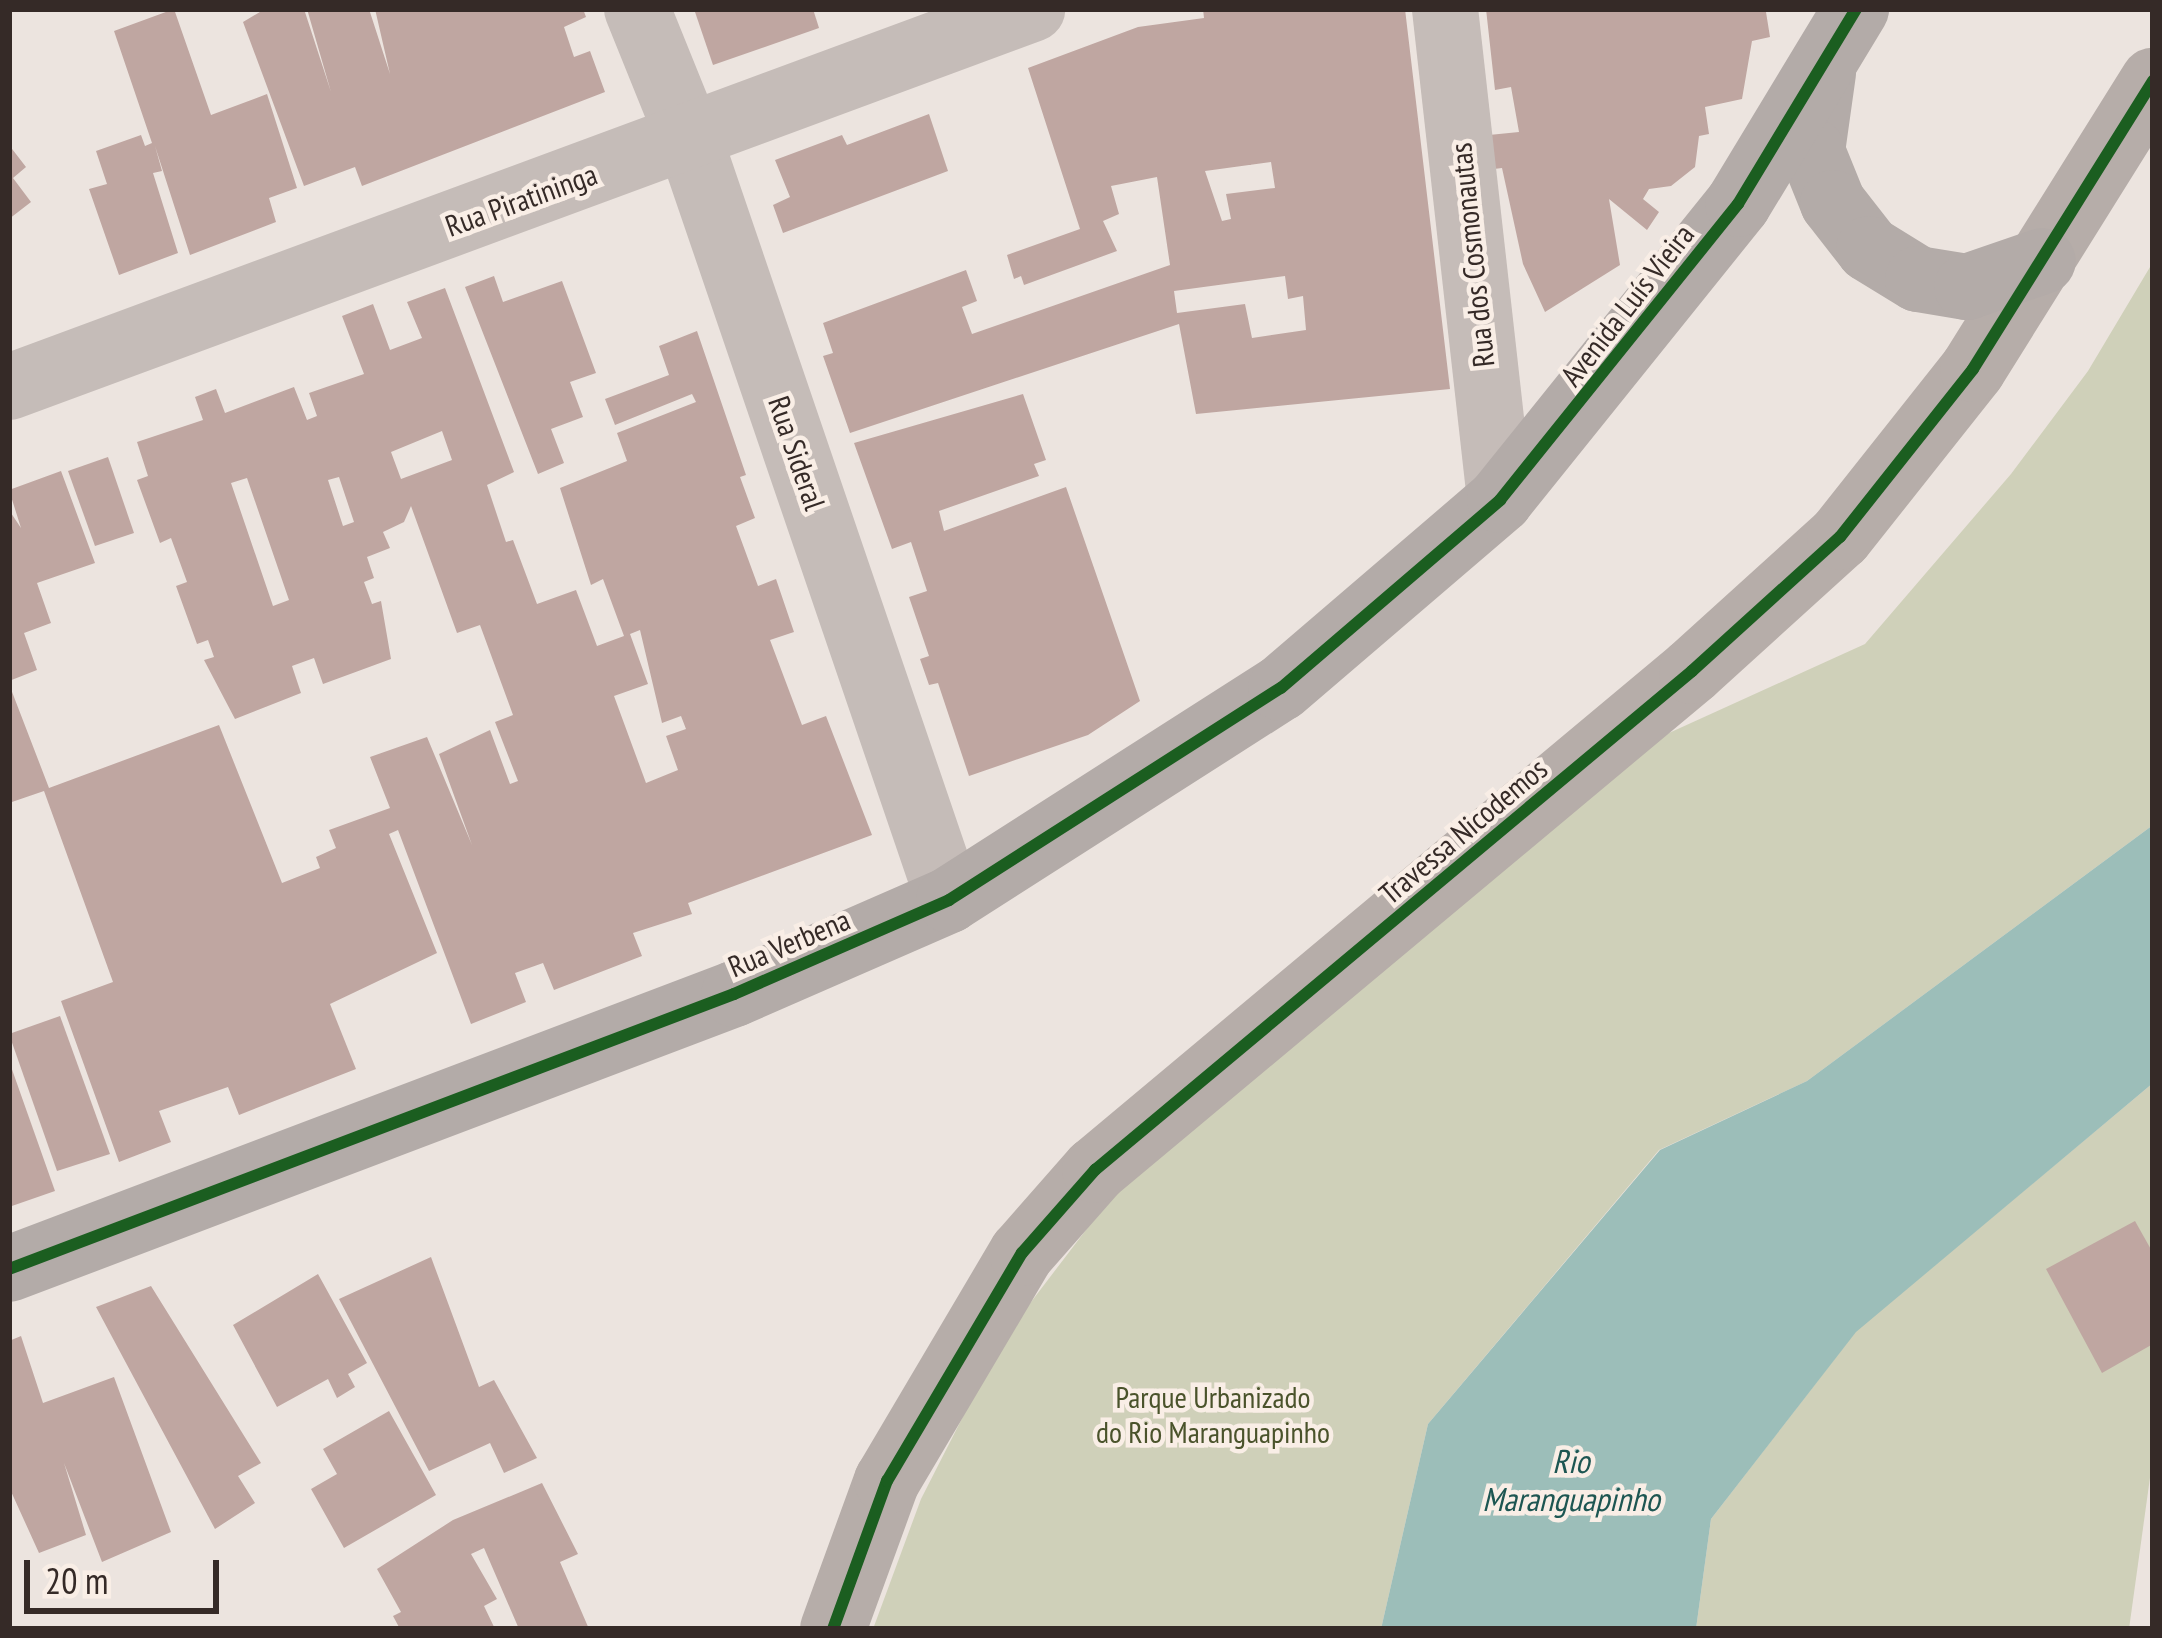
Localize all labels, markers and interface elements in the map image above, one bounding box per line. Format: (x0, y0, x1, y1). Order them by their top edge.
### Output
street label: Rua dos Cosmonautas (1442, 141, 1502, 369)
street label: Rua Piratininga (440, 156, 602, 244)
street label: Avenida Luís Vieira (1553, 217, 1701, 393)
street label: Rua Sideral (761, 391, 833, 515)
street label: Travessa Nicodemos (1372, 751, 1554, 911)
street label: Rua Verbena (722, 901, 856, 985)
park label: Parque Urbanizado do Rio Maranguapinho (1096, 1379, 1330, 1450)
water label: Rio Maranguapinho (1482, 1441, 1660, 1519)
scale bar (30, 1536, 225, 1610)
text: 20 m (45, 1557, 108, 1604)

